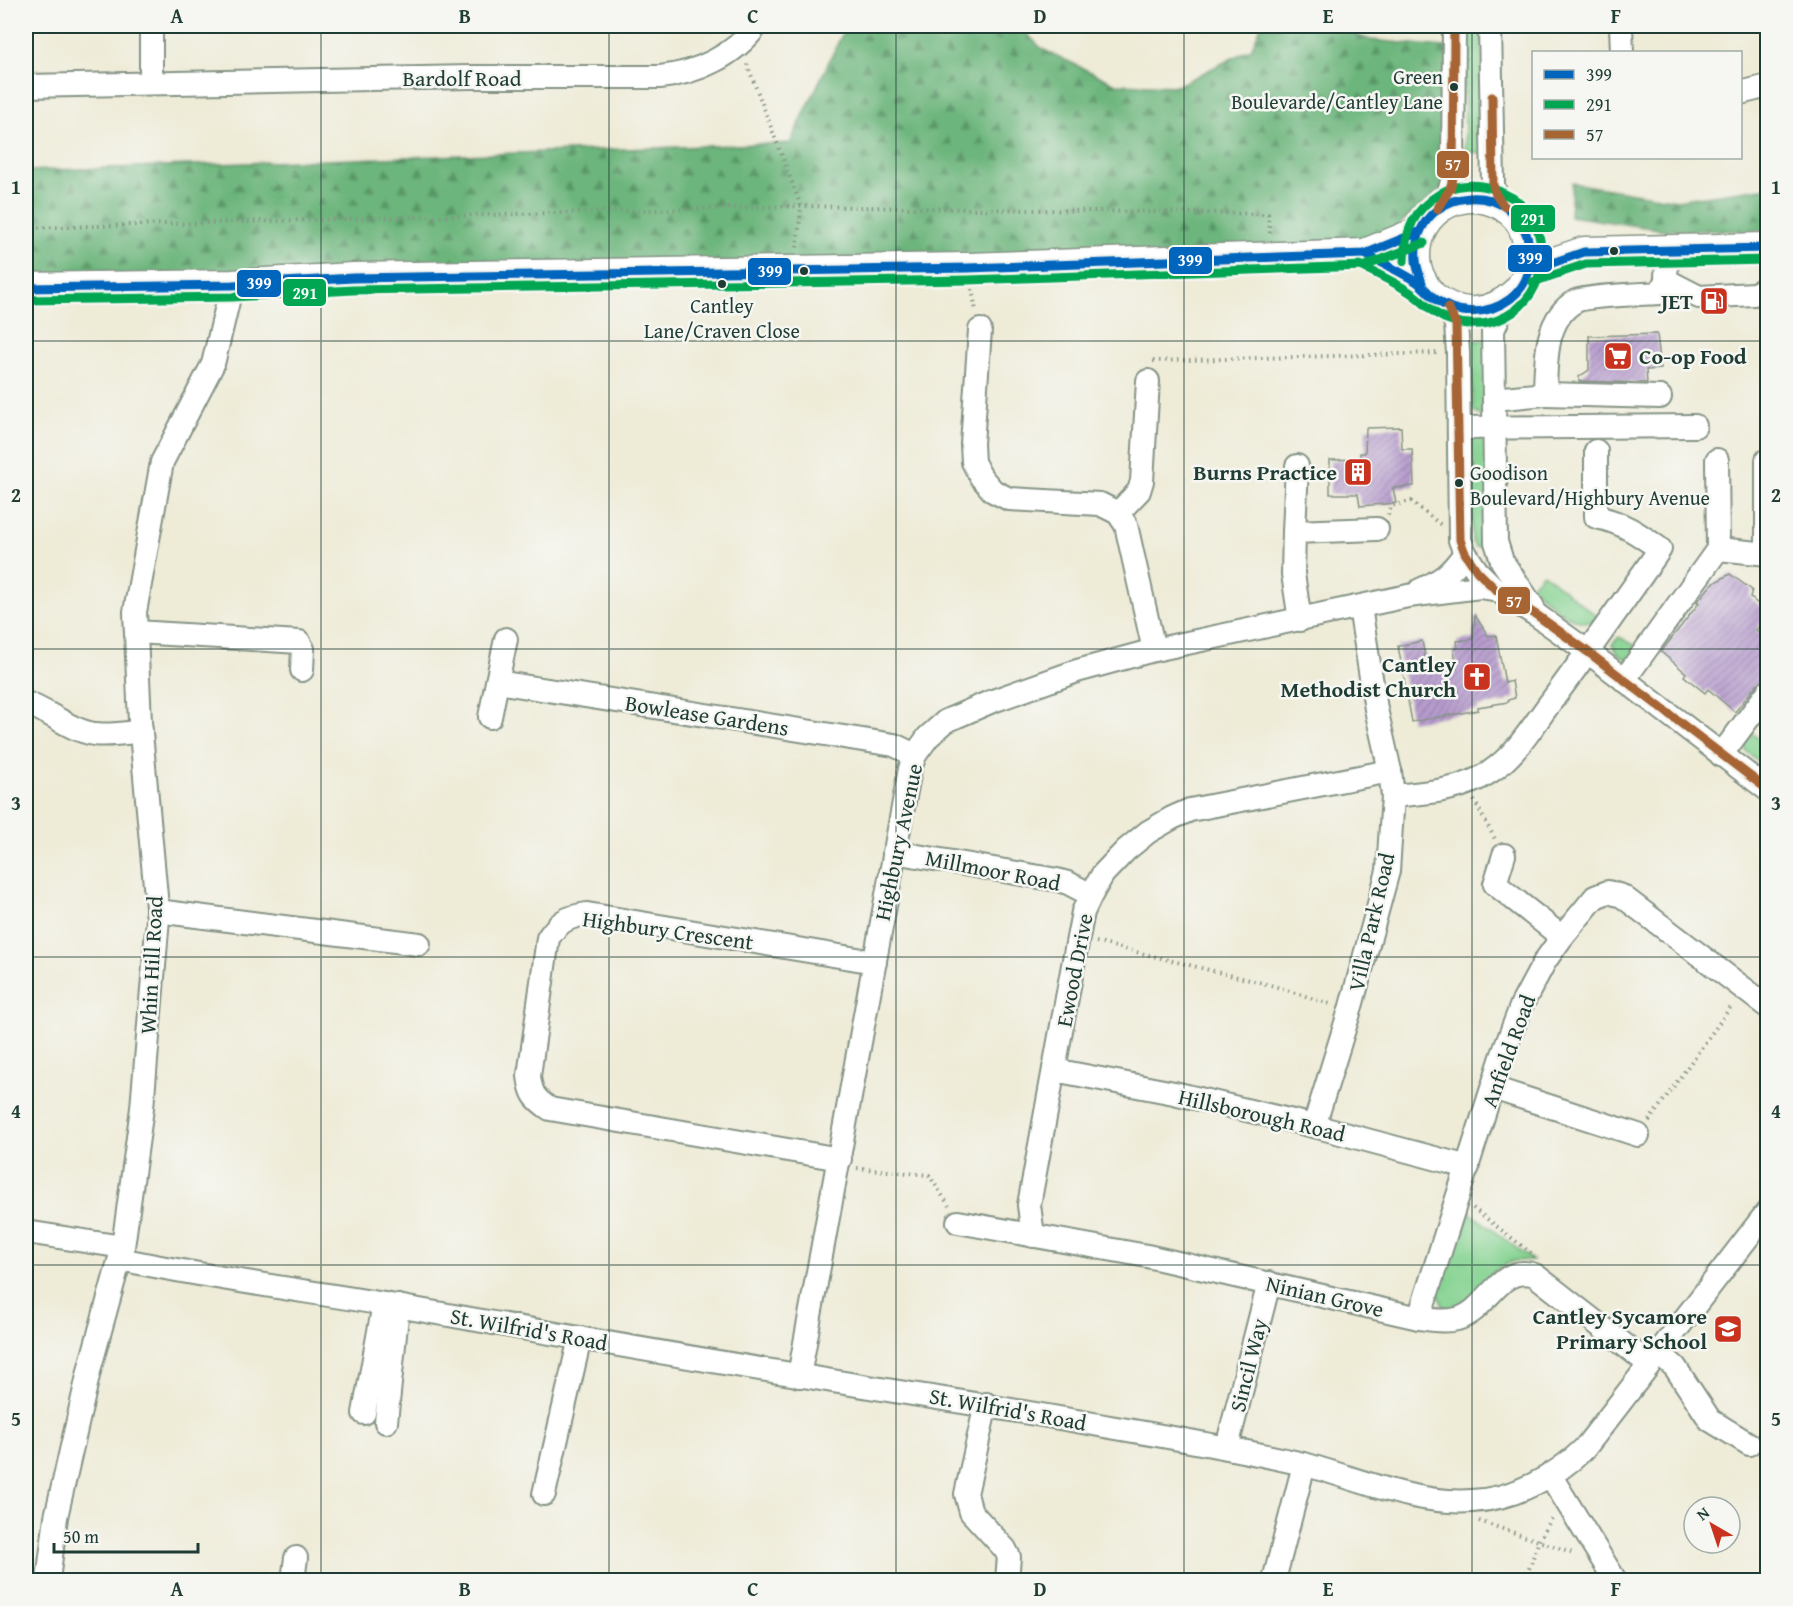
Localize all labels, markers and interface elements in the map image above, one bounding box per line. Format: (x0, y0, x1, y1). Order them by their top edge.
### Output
text: A (171, 1, 184, 30)
text: B (459, 1, 471, 30)
text: C (747, 1, 759, 30)
text: D (1033, 1, 1047, 30)
text: E (1323, 1, 1334, 30)
text: F (1611, 1, 1621, 30)
legend (1532, 51, 1742, 159)
text: 399 (1586, 61, 1612, 88)
street label: Bardolf Road (403, 62, 522, 94)
place label: Green Boulevarde/Cantley Lane (1231, 62, 1443, 116)
marker: Green Boulevarde/Cantley Lane (1448, 81, 1460, 93)
text: 291 (1586, 91, 1612, 118)
text: 57 (1586, 121, 1603, 148)
line badge: 57 (1436, 150, 1470, 179)
text: 57 (1445, 152, 1461, 176)
text: 1 (11, 172, 21, 201)
text: 1 (1771, 172, 1781, 201)
line badge: 291 (1510, 204, 1556, 233)
text: 291 (1521, 207, 1545, 231)
line badge: 399 (1507, 244, 1553, 273)
unlabelled marker (1608, 245, 1620, 257)
line badge: 399 (1168, 246, 1213, 275)
text: 399 (1518, 246, 1542, 270)
text: 399 (1178, 248, 1202, 272)
line badge: 399 (747, 257, 792, 286)
text: 399 (758, 259, 782, 283)
unlabelled marker (798, 265, 810, 277)
line badge: 399 (236, 269, 282, 298)
text: 399 (247, 271, 271, 295)
line badge: 291 (282, 278, 327, 307)
marker: Cantley Lane/Craven Close (716, 278, 728, 290)
text: 291 (293, 281, 317, 305)
place label: JET (1657, 285, 1693, 317)
fuel station icon: JET (1698, 285, 1730, 317)
place label: Cantley Lane/Craven Close (644, 291, 800, 345)
supermarket icon: Co-op Food (1602, 340, 1634, 372)
place label: Co-op Food (1639, 340, 1747, 372)
place label: Burns Practice (1193, 456, 1337, 488)
building icon: Burns Practice (1342, 456, 1374, 488)
place label: Goodison Boulevard/Highbury Avenue (1470, 458, 1710, 512)
marker: Goodison Boulevard/Highbury Avenue (1453, 477, 1465, 489)
text: 2 (11, 480, 21, 509)
text: 2 (1771, 480, 1781, 509)
line badge: 57 (1497, 586, 1531, 615)
text: 57 (1506, 589, 1522, 613)
place label: Cantley Methodist Church (1281, 648, 1457, 705)
church icon: Cantley Methodist Church (1461, 661, 1493, 693)
street label: Bowlease Gardens (623, 686, 791, 744)
street label: Highbury Avenue (866, 760, 930, 924)
text: 3 (11, 788, 21, 817)
text: 3 (1771, 788, 1781, 817)
street label: Millmoor Road (923, 841, 1064, 899)
street label: Villa Park Road (1339, 849, 1403, 995)
street label: Whin Hill Road (131, 895, 171, 1035)
street label: Highbury Crescent (581, 902, 756, 958)
street label: Ewood Drive (1047, 911, 1101, 1029)
street label: Anfield Road (1473, 990, 1543, 1112)
street label: Hillsborough Road (1175, 1080, 1349, 1150)
text: 4 (11, 1096, 21, 1125)
text: 4 (1771, 1096, 1781, 1125)
street label: Ninian Grove (1263, 1267, 1387, 1325)
street label: St. Wilfrid's Road (448, 1299, 610, 1359)
place label: Cantley Sycamore Primary School (1533, 1300, 1707, 1357)
school or university icon: Cantley Sycamore Primary School (1712, 1313, 1744, 1345)
street label: Sincil Way (1221, 1315, 1275, 1415)
street label: St. Wilfrid's Road (927, 1379, 1089, 1439)
text: 5 (11, 1404, 21, 1433)
text: 5 (1771, 1404, 1781, 1433)
north arrow (1682, 1495, 1742, 1555)
text: N (1691, 1500, 1715, 1526)
scale bar (54, 1516, 198, 1554)
text: 50 m (63, 1523, 99, 1550)
text: A (171, 1574, 184, 1603)
text: B (459, 1574, 471, 1603)
text: C (747, 1574, 759, 1603)
text: D (1033, 1574, 1047, 1603)
text: E (1323, 1574, 1334, 1603)
text: F (1611, 1574, 1621, 1603)

